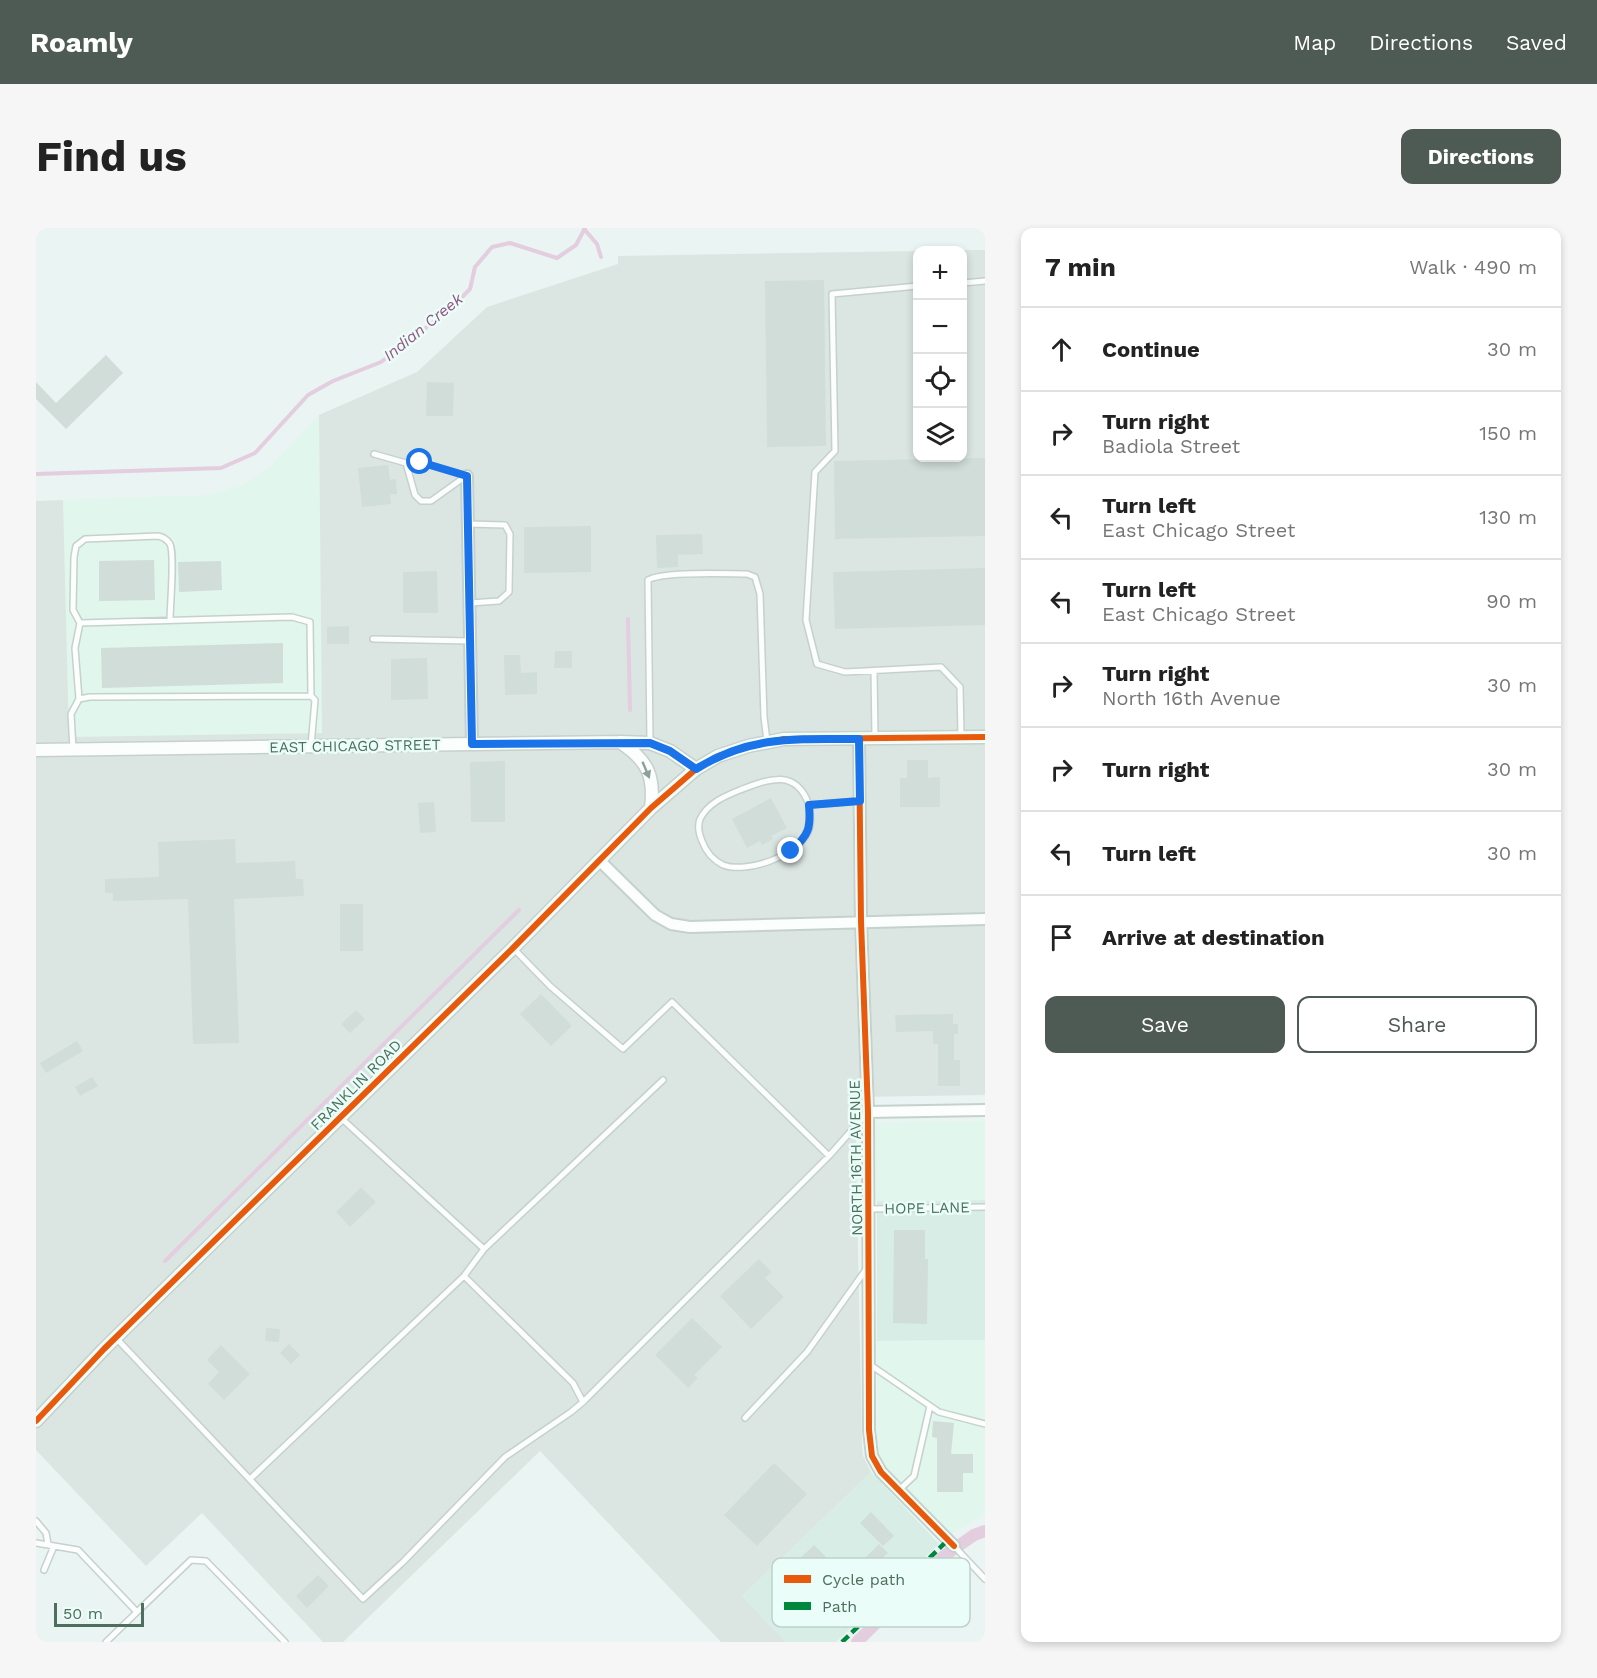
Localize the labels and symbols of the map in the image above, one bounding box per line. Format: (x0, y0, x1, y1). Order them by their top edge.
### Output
water label: Indian Creek (379, 288, 467, 365)
route start (406, 448, 432, 474)
street label: EAST CHICAGO STREET (269, 736, 441, 756)
one-way arrow (641, 761, 651, 779)
route end (777, 837, 803, 863)
street label: FRANKLIN ROAD (307, 1036, 405, 1134)
street label: NORTH 16TH AVENUE (846, 1080, 866, 1236)
street label: HOPE LANE (884, 1198, 970, 1218)
legend (772, 1558, 970, 1627)
text: Cycle path (822, 1570, 905, 1589)
text: Path (822, 1597, 857, 1616)
scale bar (54, 1600, 144, 1628)

